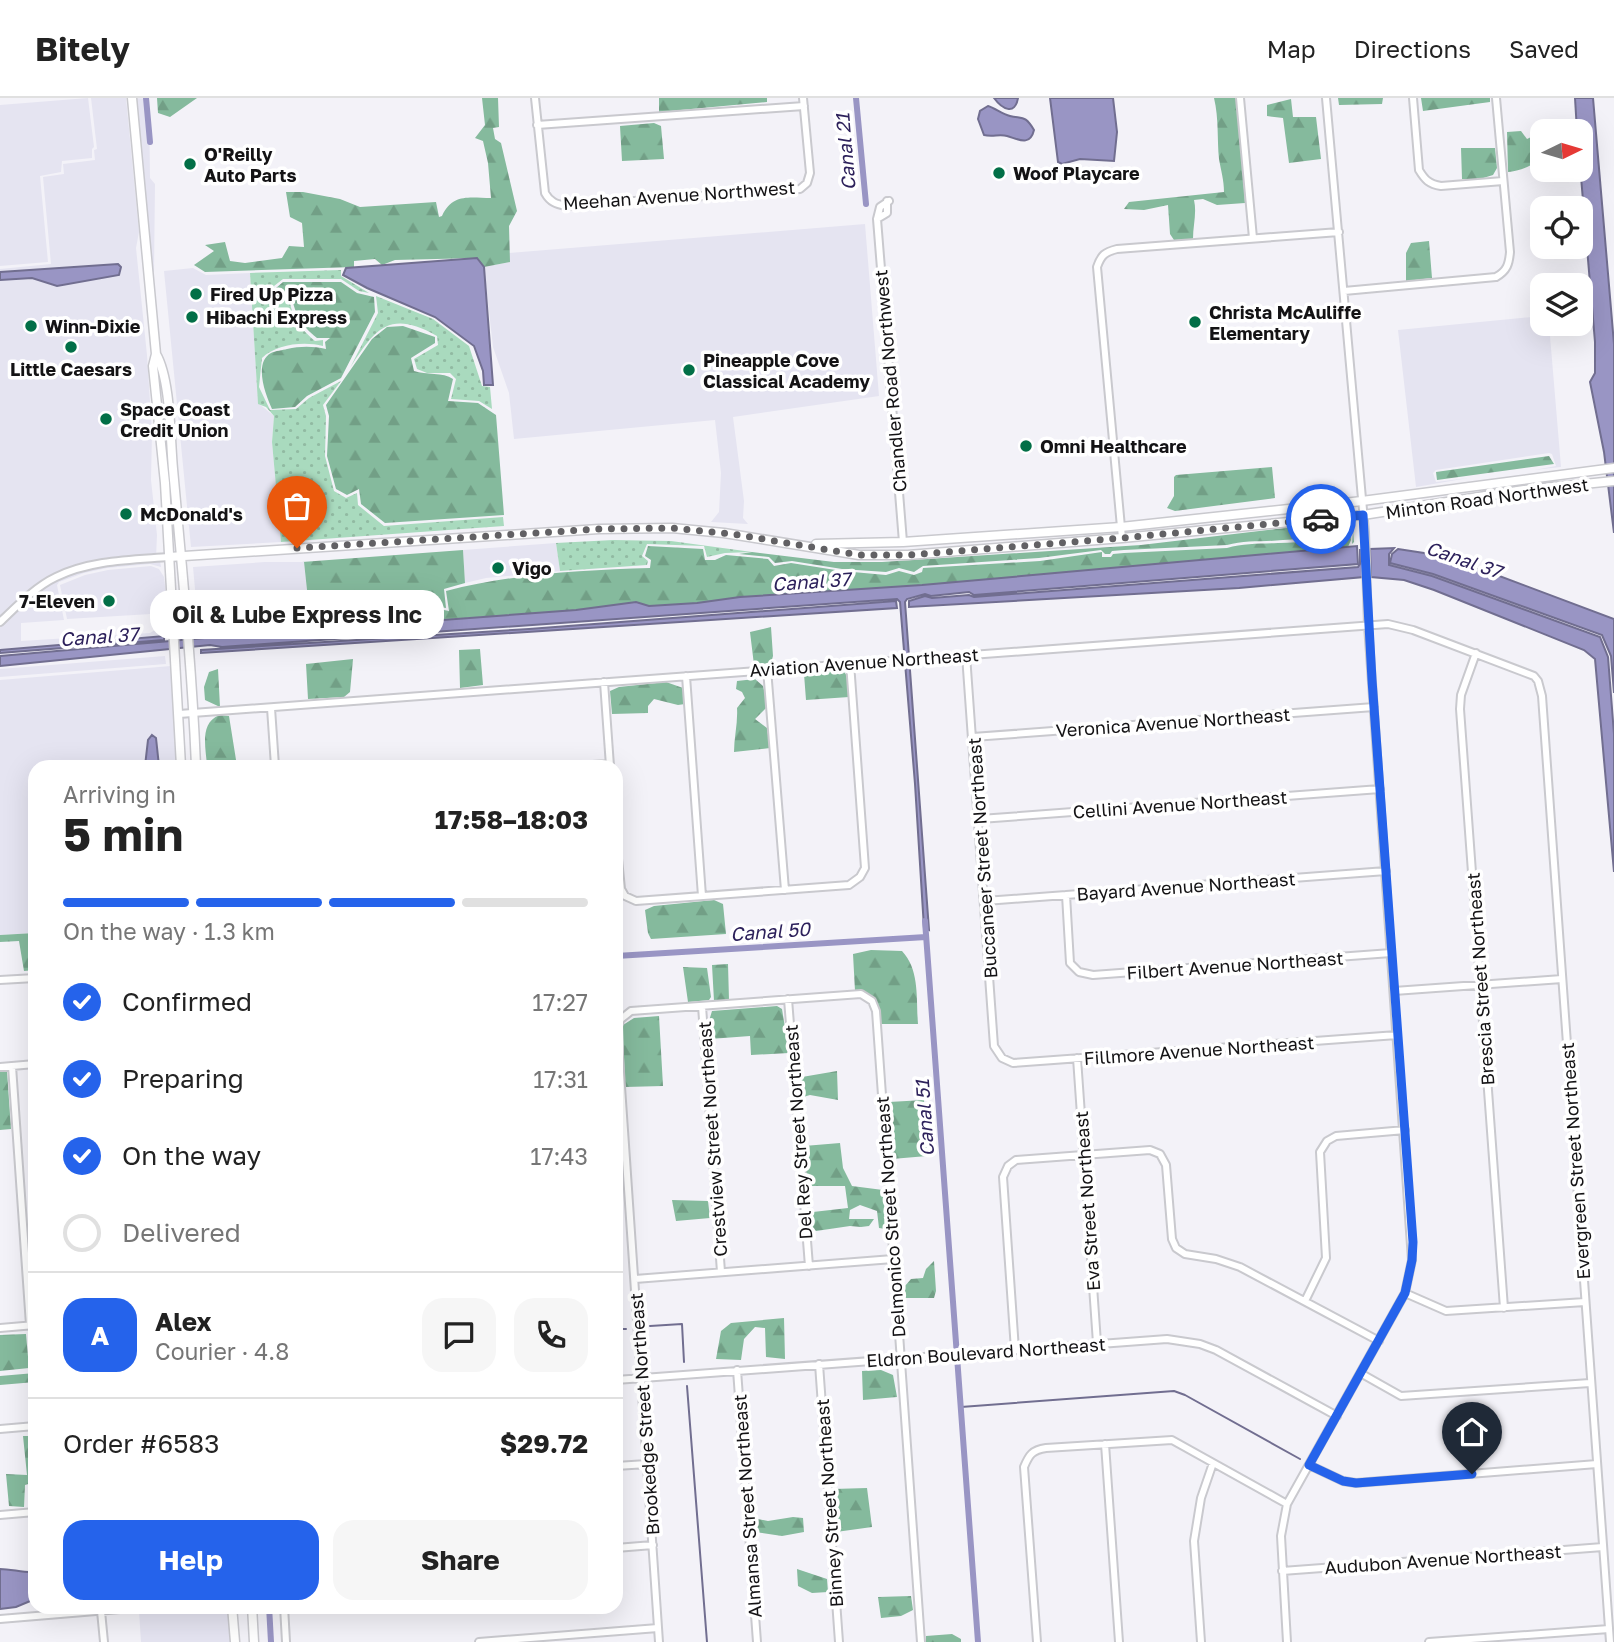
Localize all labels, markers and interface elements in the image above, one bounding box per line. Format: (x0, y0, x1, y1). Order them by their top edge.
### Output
text: Bitely (35, 29, 130, 68)
text: Map (1267, 34, 1316, 63)
text: Directions (1354, 34, 1471, 63)
text: Saved (1509, 34, 1579, 63)
water label: Canal 21 (830, 112, 860, 191)
north arrow (1530, 119, 1592, 182)
map controls (1530, 119, 1593, 336)
place label: O'Reilly Auto Parts (204, 143, 297, 186)
marker: O'Reilly Auto Parts (182, 156, 198, 172)
place label: Woof Playcare (1013, 162, 1140, 184)
marker: Woof Playcare (991, 165, 1007, 181)
street label: Meehan Avenue Northwest (562, 176, 796, 214)
button: locate (1530, 196, 1593, 259)
street label: Chandler Road Northwest (869, 269, 911, 493)
button: layers (1530, 273, 1593, 336)
place label: Fired Up Pizza (210, 283, 333, 305)
marker: Fired Up Pizza (188, 286, 204, 302)
place label: Christa McAuliffe Elementary (1209, 301, 1362, 344)
place label: Hibachi Express (206, 306, 347, 328)
marker: Hibachi Express (184, 309, 200, 325)
marker: Christa McAuliffe Elementary (1187, 314, 1203, 330)
place label: Winn-Dixie (45, 315, 141, 337)
marker: Winn-Dixie (23, 318, 39, 334)
marker: Little Caesars (63, 339, 79, 355)
place label: Pineapple Cove Classical Academy (703, 349, 870, 392)
place label: Little Caesars (10, 358, 132, 380)
marker: Pineapple Cove Classical Academy (681, 362, 697, 378)
place label: Space Coast Credit Union (120, 398, 230, 441)
marker: Space Coast Credit Union (98, 411, 114, 427)
place label: Omni Healthcare (1040, 435, 1187, 457)
marker: Omni Healthcare (1018, 438, 1034, 454)
street label: Minton Road Northwest (1384, 473, 1590, 523)
pin (267, 476, 327, 548)
courier (1286, 484, 1356, 554)
icon: bag (278, 487, 316, 525)
icon: car (1302, 500, 1340, 538)
place label: McDonald's (140, 503, 243, 525)
marker: McDonald's (118, 506, 134, 522)
water label: Canal 37 (1423, 535, 1507, 584)
place label: Vigo (512, 557, 552, 579)
marker: Vigo (490, 560, 506, 576)
water label: Canal 37 (771, 567, 854, 595)
place label: 7-Eleven (19, 590, 95, 612)
callout: Oil & Lube Express Inc (150, 590, 444, 639)
marker: 7-Eleven (101, 593, 117, 609)
text: Oil & Lube Express Inc (172, 600, 422, 628)
water label: Canal 37 (59, 622, 142, 650)
street label: Aviation Avenue Northeast (749, 643, 979, 681)
street label: Veronica Avenue Northeast (1055, 703, 1291, 741)
street label: Buccaneer Street Northeast (963, 737, 1001, 979)
text: Arriving in (63, 780, 176, 808)
street label: Cellini Avenue Northeast (1072, 786, 1288, 822)
text: 17:58–18:03 (435, 804, 588, 835)
text: 5 min (63, 806, 183, 861)
street label: Bayard Avenue Northeast (1076, 867, 1296, 905)
street label: Brescia Street Northeast (1462, 872, 1498, 1086)
text: On the way · 1.3 km (63, 917, 275, 945)
water label: Canal 50 (729, 917, 812, 945)
street label: Filbert Avenue Northeast (1126, 946, 1344, 984)
icon: check (63, 983, 101, 1021)
text: Confirmed (122, 986, 252, 1017)
text: 17:27 (532, 988, 588, 1016)
street label: Crestview Street Northeast (693, 1020, 731, 1258)
street label: Del Rey Street Northeast (780, 1024, 816, 1240)
street label: Fillmore Avenue Northeast (1083, 1031, 1315, 1069)
street label: Evergreen Street Northeast (1556, 1042, 1594, 1280)
icon: check (63, 1060, 101, 1098)
text: Preparing (122, 1063, 244, 1094)
text: 17:31 (533, 1065, 588, 1093)
water label: Canal 51 (910, 1078, 938, 1157)
street label: Delmonico Street Northeast (871, 1096, 909, 1338)
street label: Eva Street Northeast (1070, 1110, 1104, 1292)
icon: check (63, 1137, 101, 1175)
text: On the way (122, 1140, 261, 1171)
text: 17:43 (530, 1142, 588, 1170)
text: Delivered (122, 1217, 241, 1248)
street label: Brookedge Street Northeast (625, 1292, 663, 1536)
button: chat (422, 1298, 496, 1372)
button: phone (514, 1298, 588, 1372)
text: Alex (155, 1306, 212, 1337)
text: A (91, 1320, 109, 1351)
street label: Eldron Boulevard Northeast (866, 1333, 1106, 1371)
text: Courier · 4.8 (155, 1337, 289, 1365)
street label: Almansa Street Northeast (728, 1393, 766, 1619)
street label: Binney Street Northeast (811, 1398, 847, 1608)
pin (1442, 1402, 1502, 1474)
icon: home (1453, 1413, 1491, 1451)
text: Order #6583 (63, 1428, 219, 1459)
text: $29.72 (500, 1428, 588, 1459)
button: Help (63, 1520, 319, 1600)
button: Share (333, 1520, 588, 1600)
street label: Audubon Avenue Northeast (1324, 1540, 1562, 1578)

